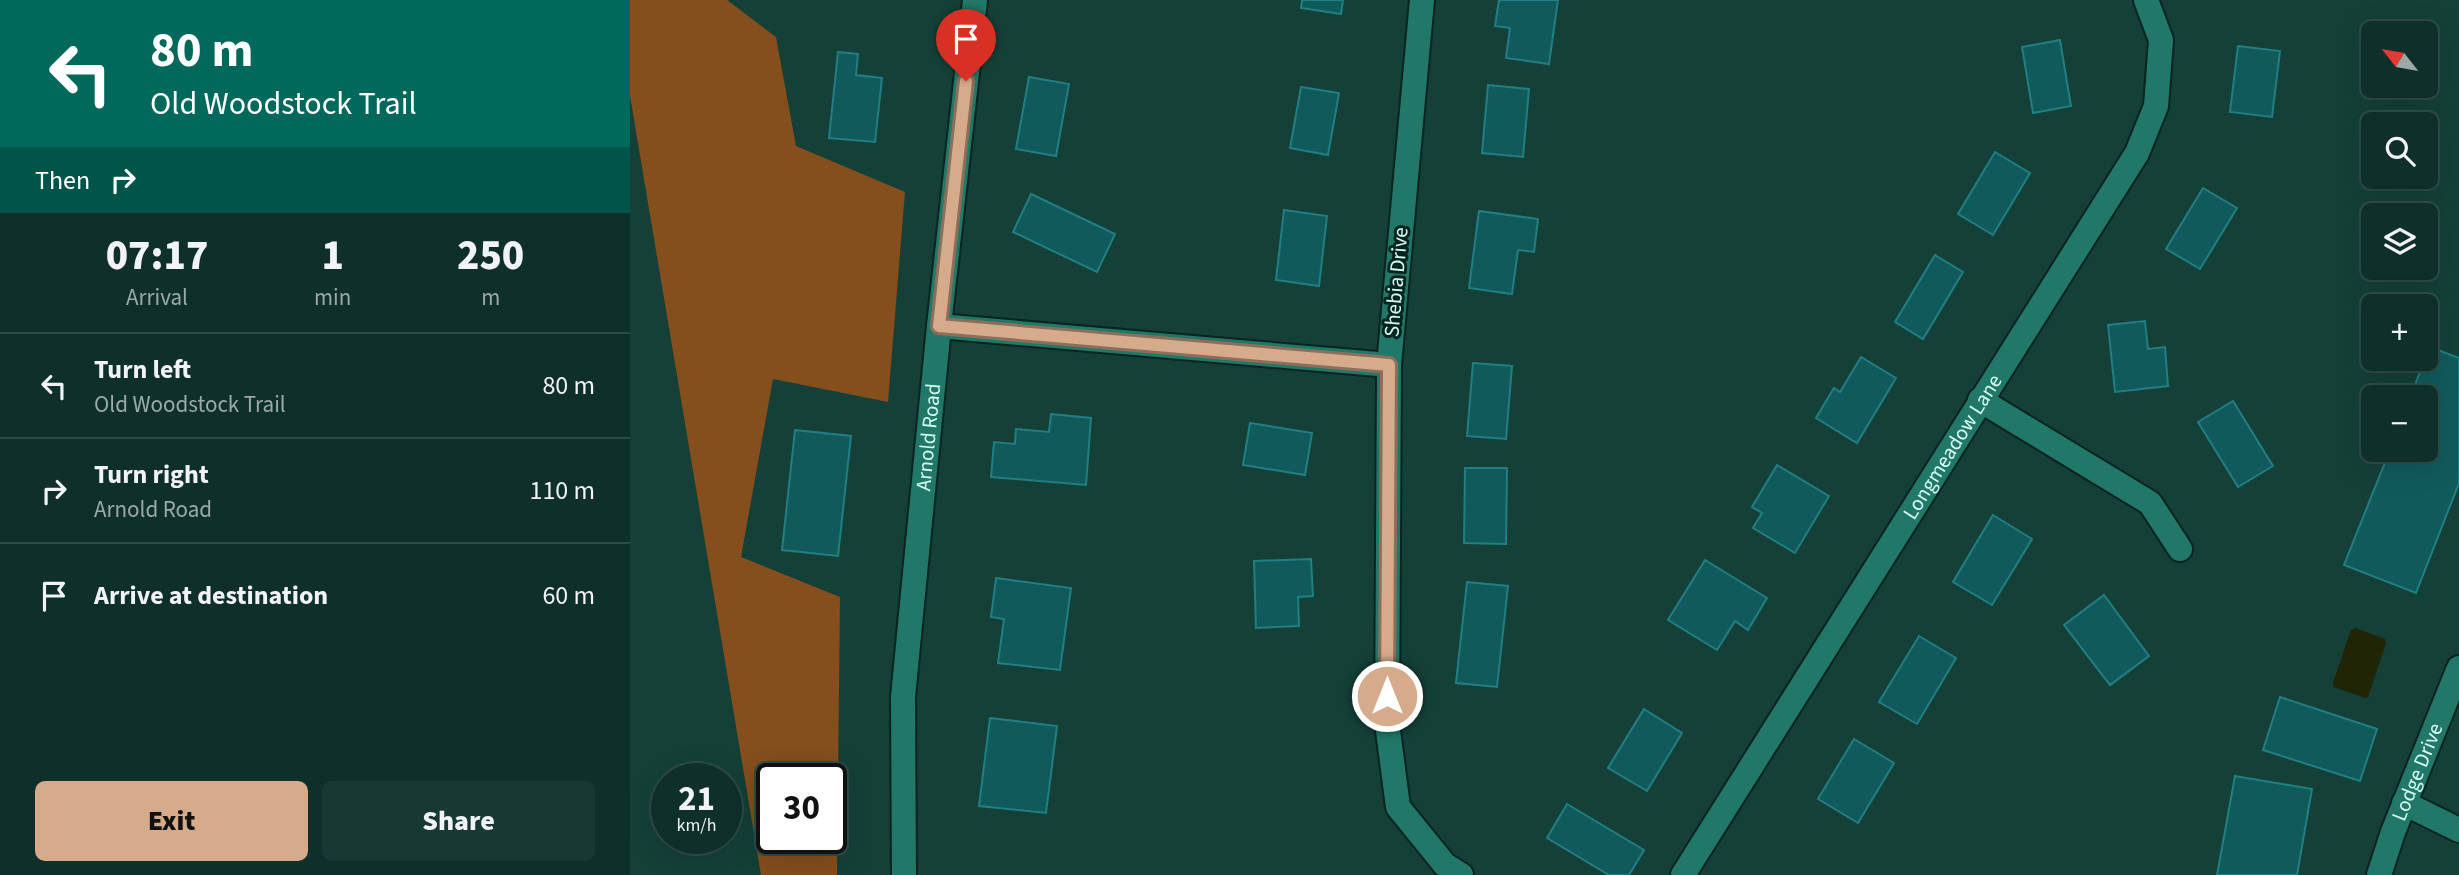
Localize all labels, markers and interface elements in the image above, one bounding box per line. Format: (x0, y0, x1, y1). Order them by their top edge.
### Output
pin (936, 9, 996, 81)
text: 80 m (150, 16, 254, 86)
icon: arrive (947, 20, 985, 58)
north arrow (2361, 21, 2438, 98)
map controls (2361, 21, 2438, 462)
icon: left (35, 28, 126, 119)
text: Old Woodstock Trail (150, 81, 417, 127)
button: search (2361, 112, 2438, 189)
icon: right (104, 161, 142, 199)
text: Then (35, 162, 90, 199)
button: layers (2361, 203, 2438, 280)
text: 07:17 (106, 226, 208, 286)
text: 1 (321, 226, 344, 286)
text: 250 (457, 226, 524, 286)
street label: Shebia Drive (1376, 226, 1416, 338)
text: Arrival (126, 281, 188, 314)
text: min (314, 281, 351, 314)
text: m (481, 281, 500, 314)
button: + (2361, 294, 2438, 371)
text: Turn left (94, 351, 191, 388)
icon: left (35, 367, 73, 405)
text: 80 m (542, 367, 595, 404)
street label: Longmeadow Lane (1895, 368, 2009, 525)
street label: Arnold Road (908, 382, 948, 492)
button: − (2361, 385, 2438, 462)
text: Old Woodstock Trail (94, 388, 286, 421)
text: Turn right (94, 456, 209, 493)
icon: right (35, 472, 73, 510)
text: 110 m (529, 472, 595, 509)
text: Arnold Road (94, 493, 212, 526)
icon: arrive (35, 577, 73, 615)
text: Arrive at destination (94, 577, 328, 614)
text: 60 m (542, 577, 595, 614)
position arrow (1350, 659, 1424, 733)
street label: Lodge Drive (2384, 718, 2450, 826)
speed limit sign: 30 (756, 763, 847, 854)
text: 21 (678, 774, 715, 824)
button: Exit (35, 781, 308, 861)
button: Share (322, 781, 595, 861)
text: km/h (677, 813, 716, 838)

